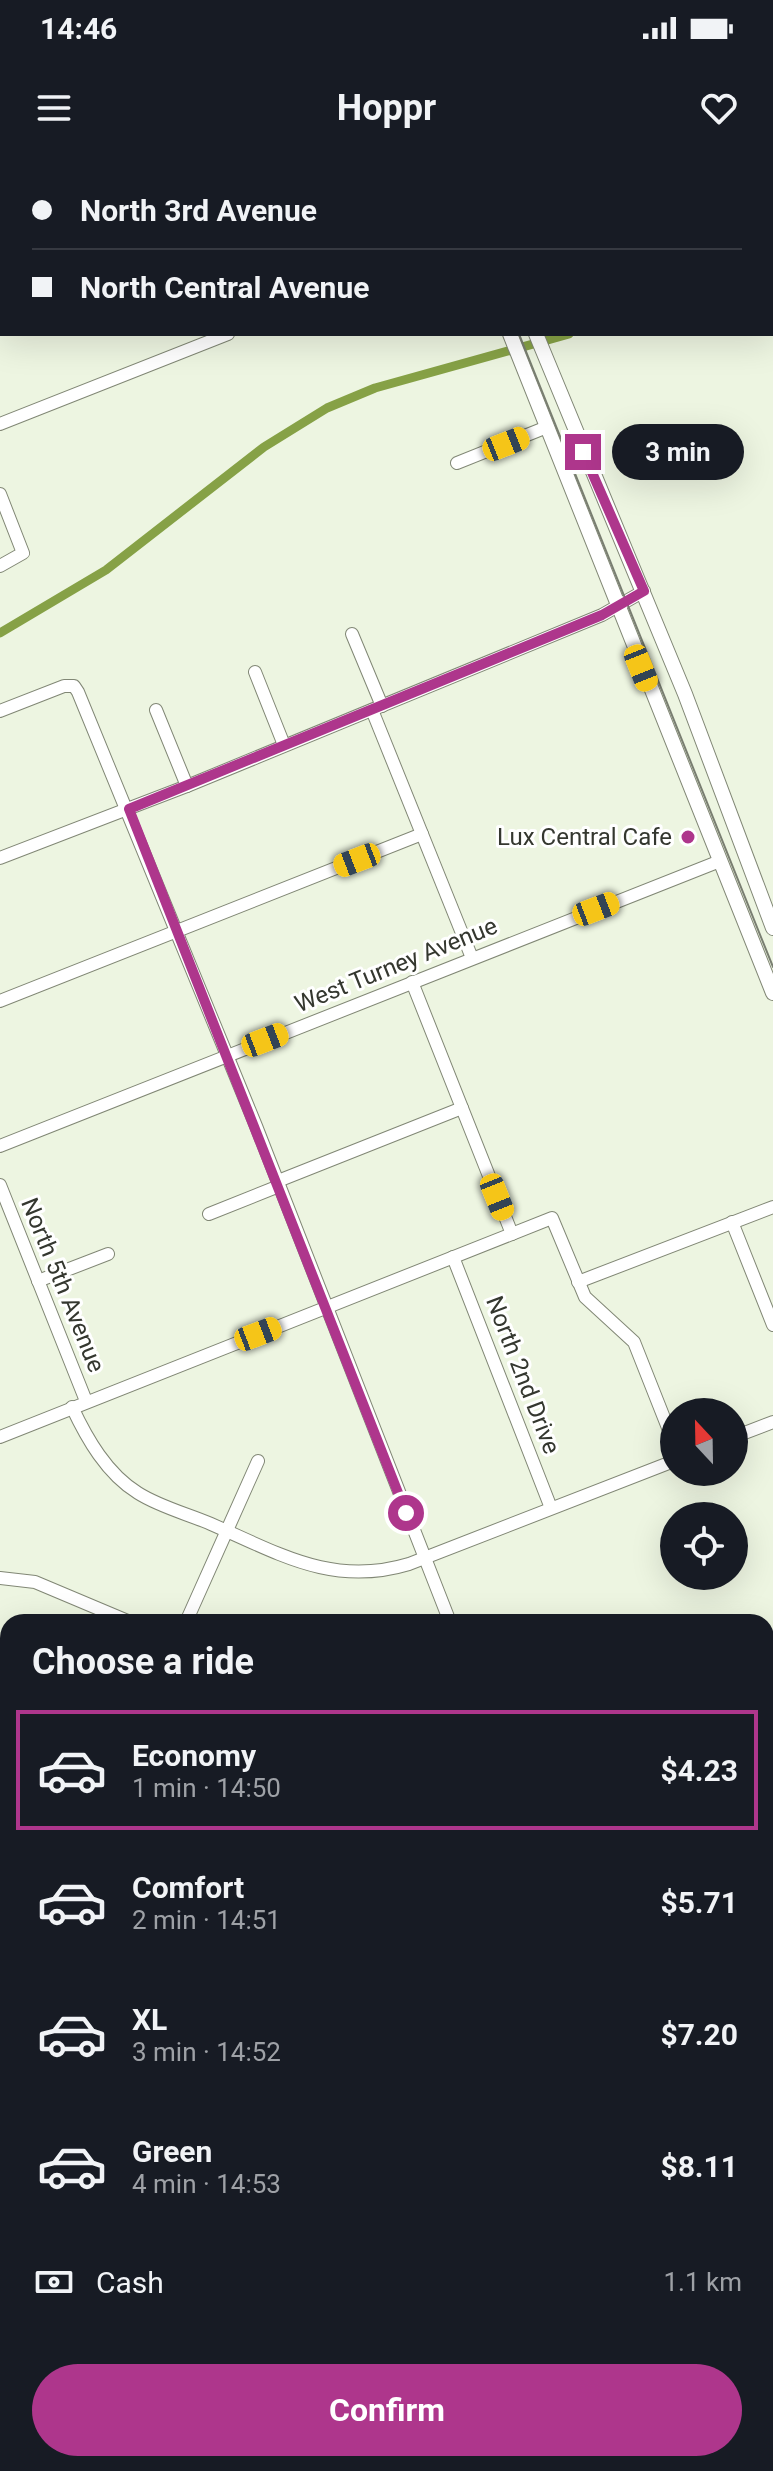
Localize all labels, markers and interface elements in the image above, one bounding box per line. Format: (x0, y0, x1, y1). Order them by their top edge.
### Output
text: 14:46 (40, 11, 117, 46)
icon: menu (32, 86, 76, 130)
icon: heart (697, 86, 741, 130)
text: Hoppr (337, 87, 436, 129)
text: North 3rd Avenue (80, 193, 317, 228)
text: North Central Avenue (80, 270, 369, 305)
car (479, 424, 533, 464)
callout: 3 min (611, 424, 743, 480)
route end (565, 434, 601, 470)
text: 3 min (645, 437, 711, 467)
car (621, 641, 661, 695)
place label: Lux Central Cafe (497, 823, 672, 851)
marker: Lux Central Cafe (679, 828, 697, 846)
car (330, 840, 384, 880)
car (569, 889, 623, 929)
street label: West Turney Avenue (291, 912, 501, 1018)
car (238, 1020, 292, 1060)
car (477, 1170, 517, 1224)
street label: North 5th Avenue (15, 1194, 111, 1376)
street label: North 2nd Drive (480, 1292, 566, 1458)
car (231, 1314, 285, 1354)
north arrow (660, 1398, 748, 1486)
map controls (660, 1398, 748, 1590)
route start (388, 1495, 424, 1531)
button: locate (660, 1502, 748, 1590)
text: Choose a ride (32, 1641, 254, 1683)
icon: car (36, 1734, 108, 1806)
text: Economy (132, 1738, 256, 1773)
text: $4.23 (660, 1753, 738, 1788)
text: 1 min · 14:50 (132, 1773, 281, 1803)
icon: car (36, 1866, 108, 1938)
text: Comfort (132, 1870, 244, 1905)
text: $5.71 (660, 1885, 738, 1920)
text: 2 min · 14:51 (132, 1905, 281, 1935)
icon: car (36, 1998, 108, 2070)
text: XL (132, 2002, 167, 2037)
text: $7.20 (660, 2017, 738, 2052)
text: 3 min · 14:52 (132, 2037, 281, 2067)
icon: car (36, 2130, 108, 2202)
text: Green (132, 2134, 212, 2169)
text: $8.11 (660, 2149, 738, 2184)
text: 4 min · 14:53 (132, 2169, 281, 2199)
icon: cash (32, 2260, 76, 2304)
text: Cash (96, 2265, 164, 2300)
text: 1.1 km (663, 2267, 742, 2297)
button: Confirm (32, 2364, 742, 2456)

